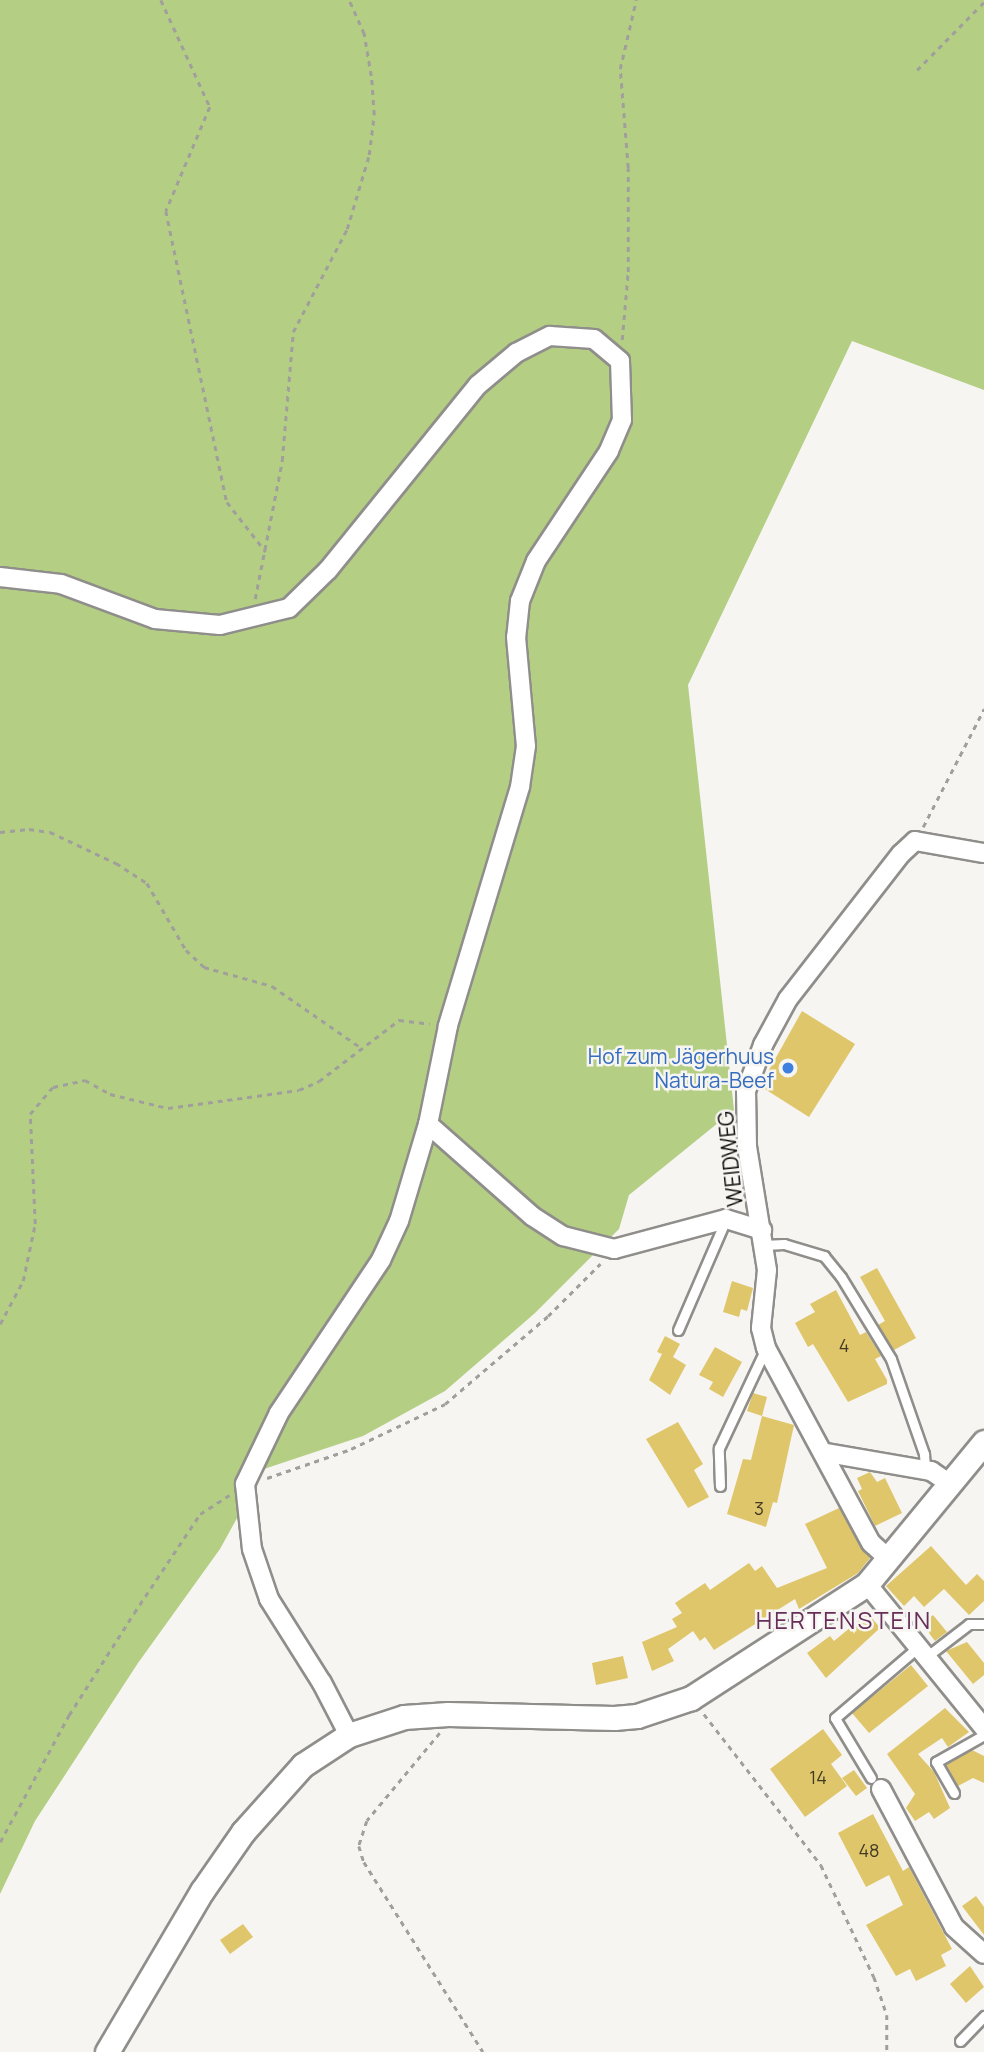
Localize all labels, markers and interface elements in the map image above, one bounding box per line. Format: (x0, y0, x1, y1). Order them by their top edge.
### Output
place label: Hof zum Jägerhuus Natura-Beef (588, 1043, 774, 1093)
marker: Hof zum Jägerhuus Natura-Beef (780, 1060, 796, 1076)
street label: WEIDWEG (712, 1110, 748, 1208)
house number: 4 (839, 1334, 849, 1356)
house number: 3 (754, 1497, 764, 1519)
district label: HERTENSTEIN (757, 1606, 931, 1634)
house number: 14 (809, 1766, 827, 1788)
house number: 48 (858, 1839, 880, 1861)

